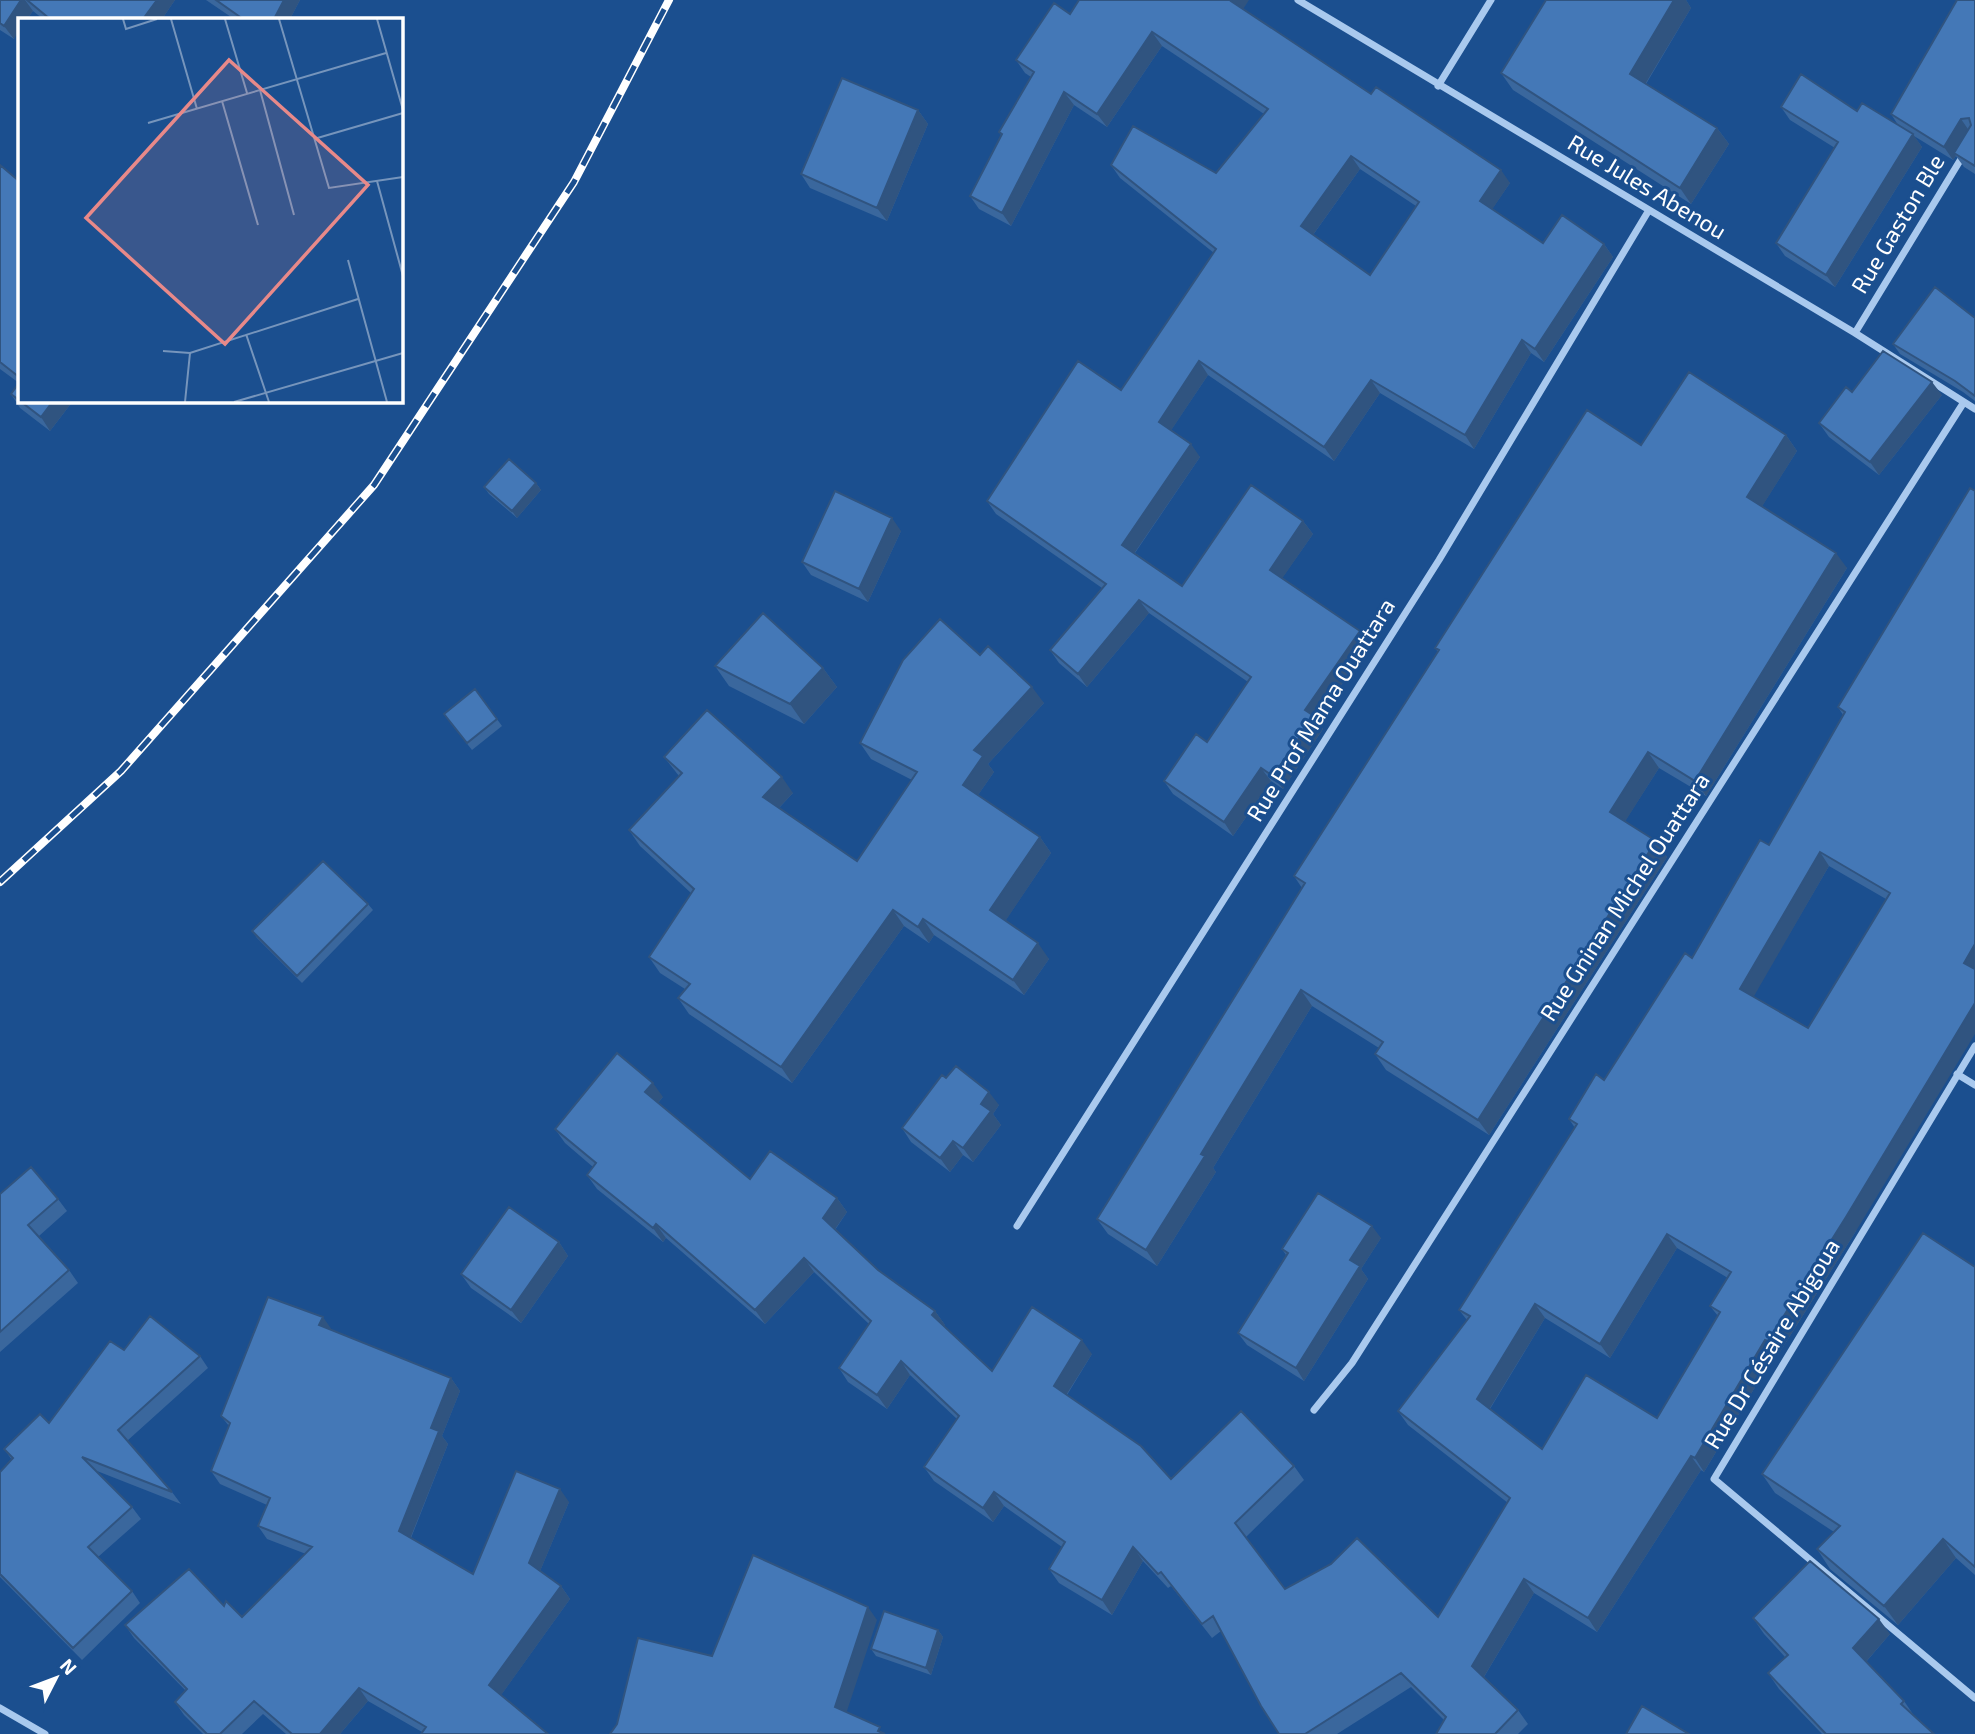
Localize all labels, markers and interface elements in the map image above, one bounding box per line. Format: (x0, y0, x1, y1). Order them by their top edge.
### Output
inset map (18, 18, 402, 402)
street label: Rue Jules Abenou (1563, 128, 1732, 245)
street label: Rue Gaston Ble (1845, 149, 1950, 298)
street label: Rue Prof Mama Ouattara (1240, 593, 1400, 826)
street label: Rue Gninan Michel Ouattara (1533, 767, 1715, 1026)
street label: Rue Dr Césaire Abigoua (1697, 1233, 1845, 1454)
north arrow (21, 1643, 91, 1713)
text: N (56, 1653, 82, 1679)

